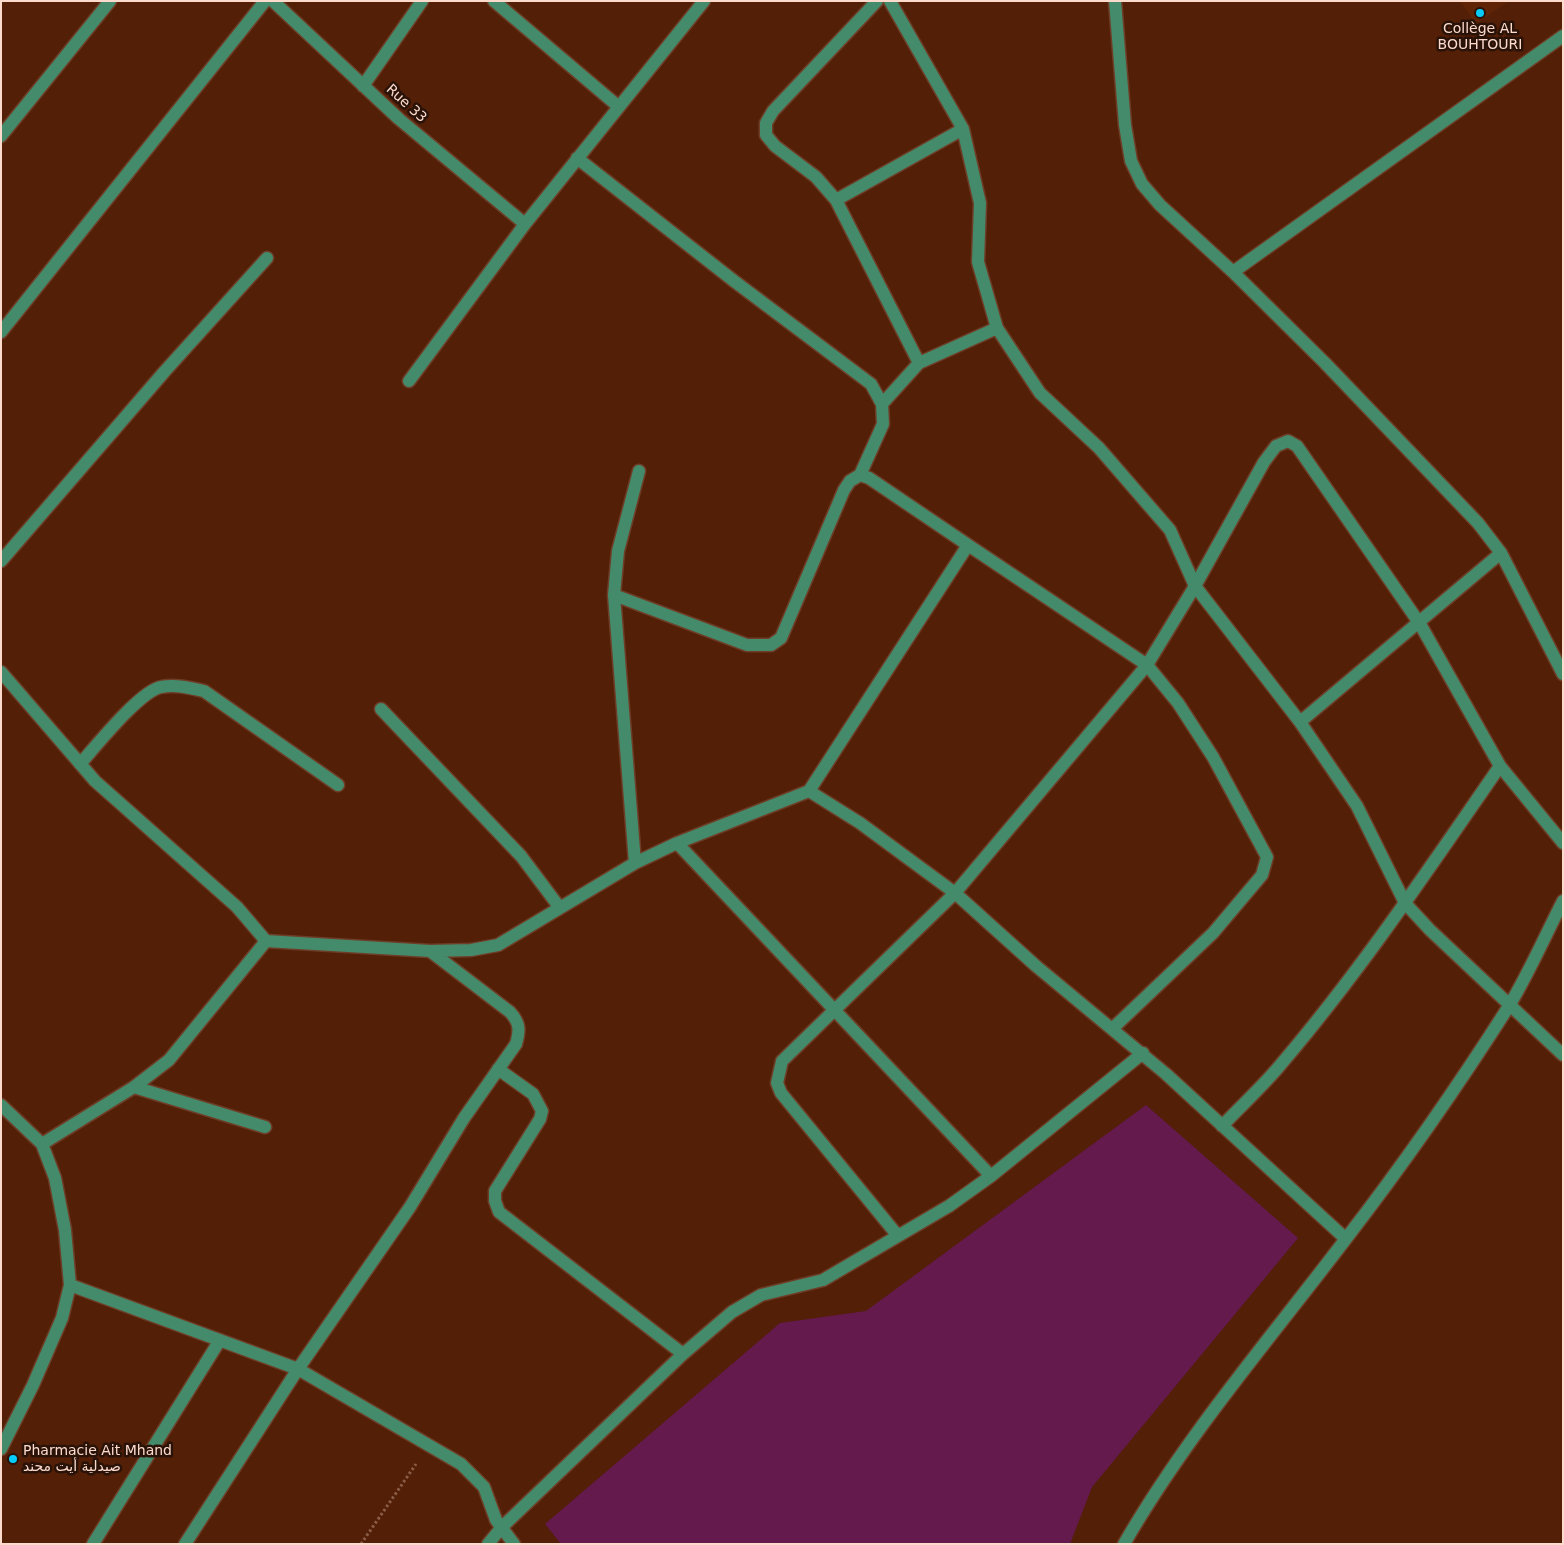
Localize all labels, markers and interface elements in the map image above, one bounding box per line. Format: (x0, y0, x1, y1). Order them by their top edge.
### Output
marker: Collège AL BOUHTOURI (1474, 7, 1486, 19)
place label: Collège AL BOUHTOURI (1438, 21, 1522, 54)
street label: Rue 33 (382, 81, 430, 127)
place label: Pharmacie Ait Mhand صيدلية أيت محند (23, 1443, 172, 1475)
marker: Pharmacie Ait Mhand صيدلية أيت محند (7, 1453, 19, 1465)

